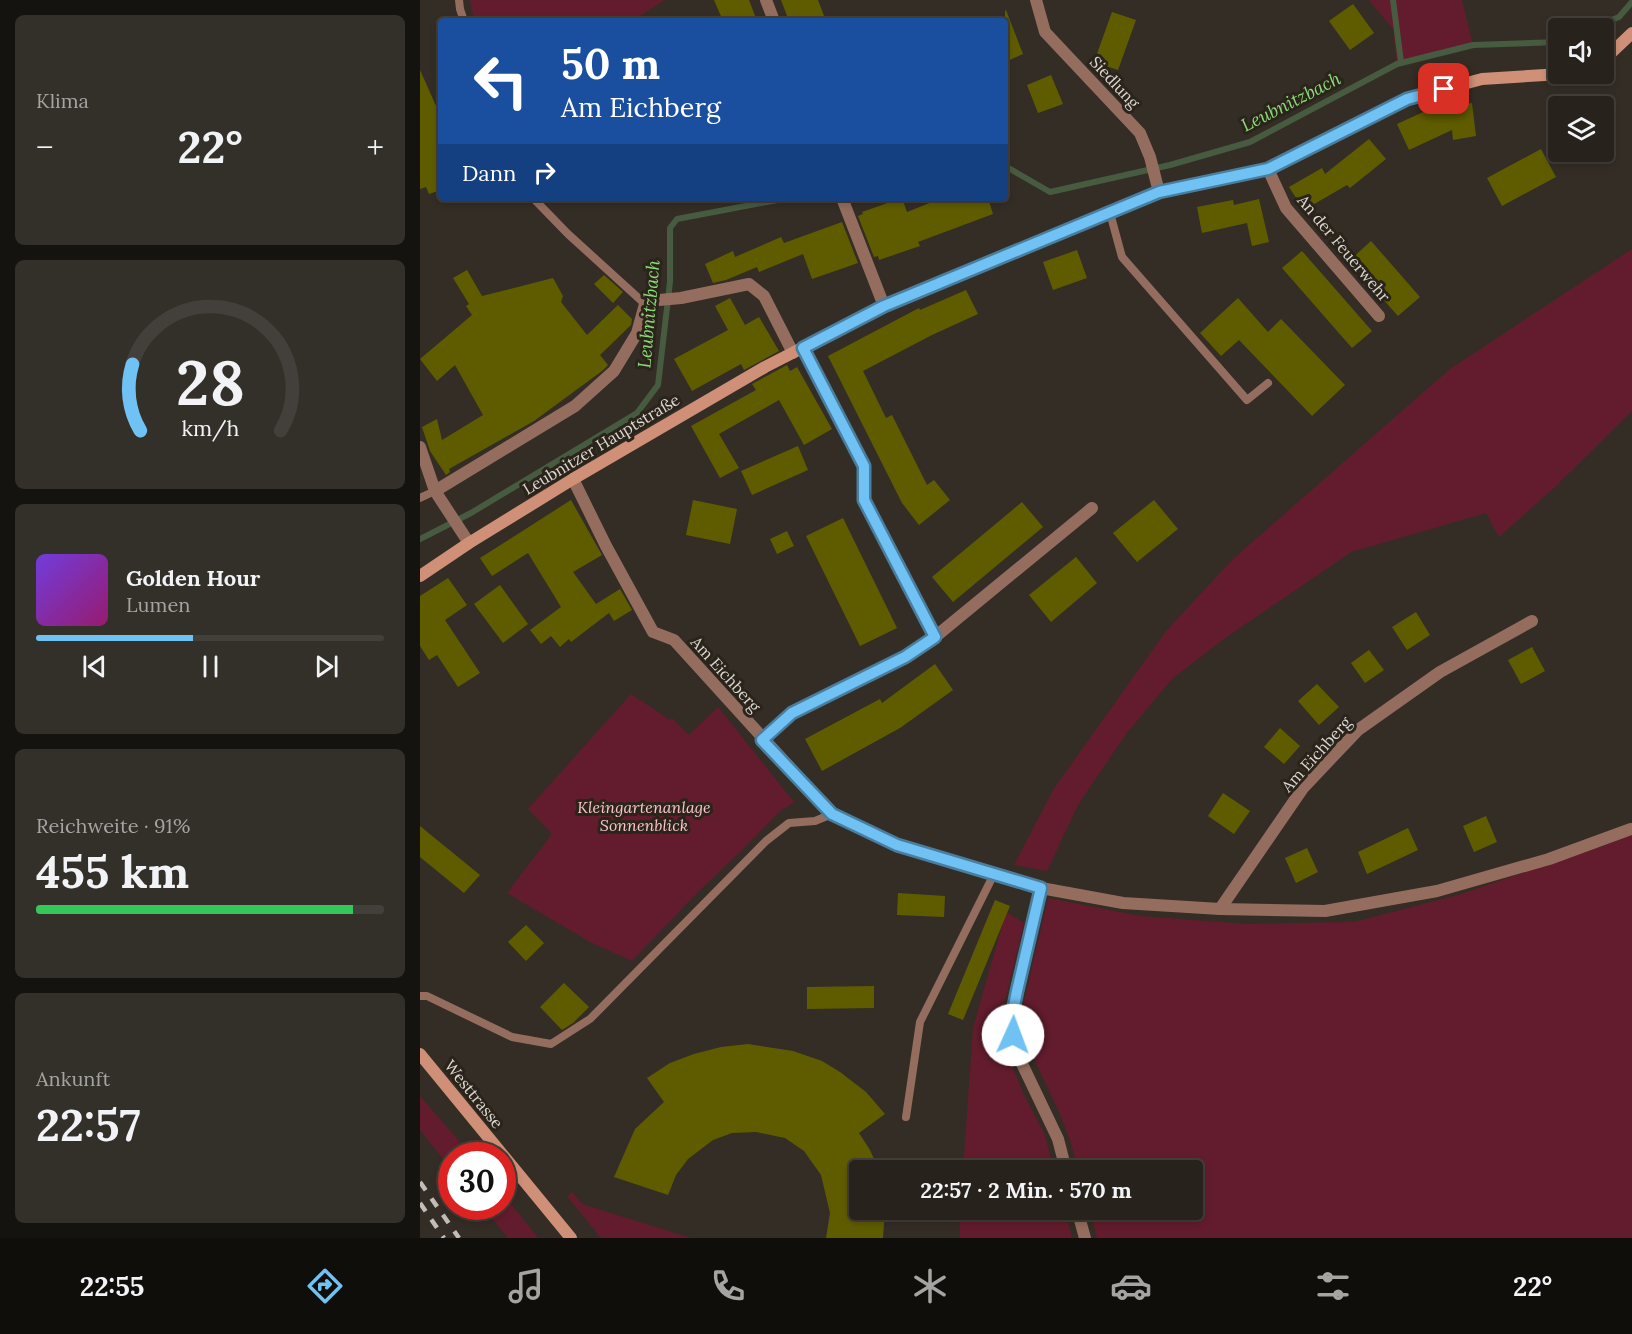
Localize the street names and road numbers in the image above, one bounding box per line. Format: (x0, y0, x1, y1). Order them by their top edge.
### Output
street label: Siedlung (1086, 52, 1145, 113)
street label: An der Feuerwehr (1293, 190, 1395, 306)
street label: Leubnitzer Hauptstraße (519, 389, 683, 499)
street label: Am Eichberg (686, 631, 766, 717)
street label: Am Eichberg (1276, 711, 1356, 797)
street label: Westtrasse (440, 1056, 508, 1133)

